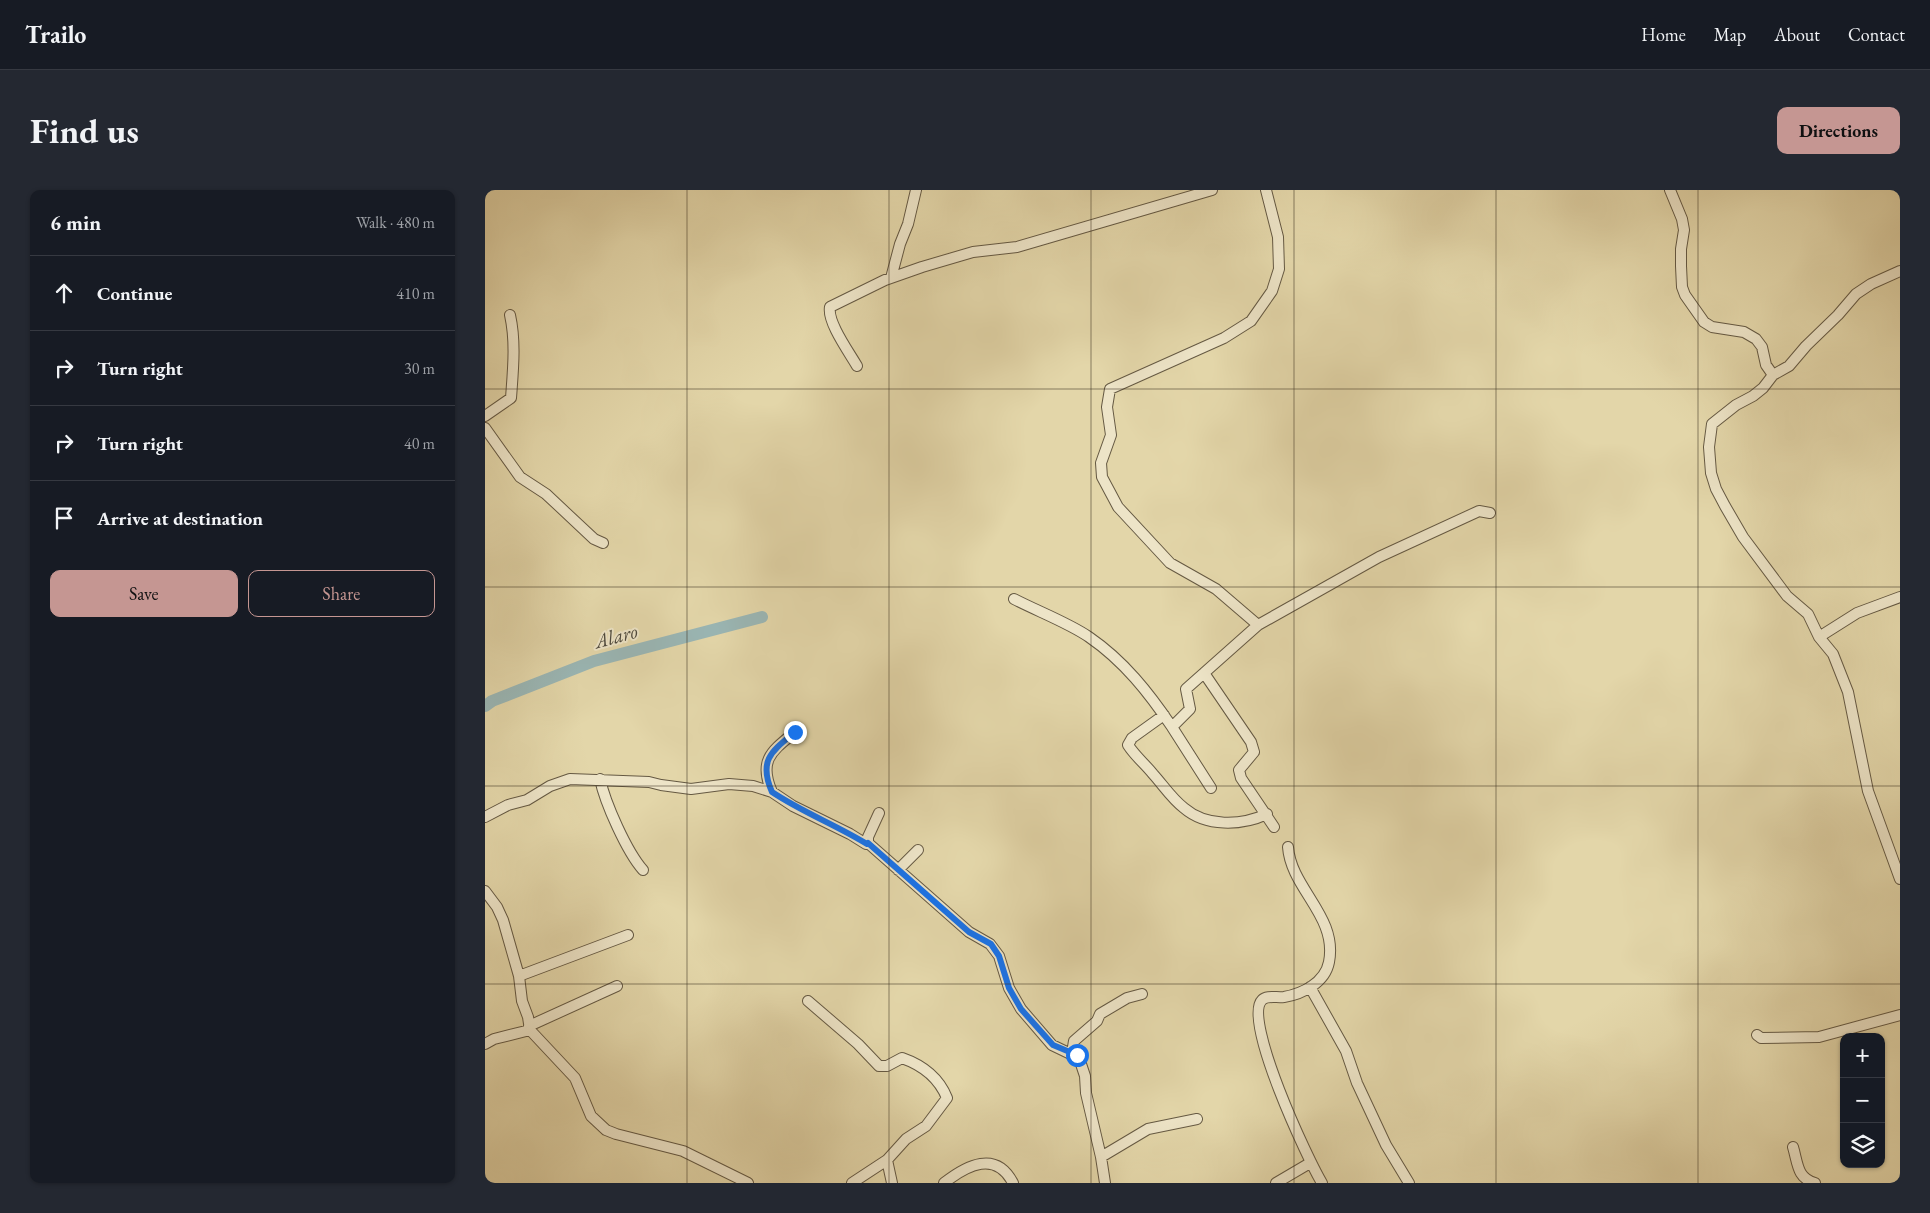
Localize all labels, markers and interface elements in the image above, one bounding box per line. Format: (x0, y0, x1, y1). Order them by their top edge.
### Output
text: Trailo (25, 19, 86, 50)
text: Home (1641, 23, 1686, 46)
text: Map (1714, 23, 1746, 46)
text: About (1774, 23, 1820, 46)
text: Contact (1848, 23, 1905, 46)
button: Directions (1777, 107, 1900, 154)
text: Find us (30, 108, 139, 153)
text: 6 min (50, 209, 101, 236)
text: Walk · 480 m (356, 212, 435, 233)
icon: ahead (50, 279, 78, 307)
text: Continue (97, 281, 172, 306)
text: 410 m (396, 283, 435, 304)
icon: right (50, 354, 78, 382)
text: Turn right (97, 356, 183, 381)
text: 30 m (404, 358, 435, 379)
icon: right (50, 429, 78, 457)
text: Turn right (97, 431, 183, 456)
text: 40 m (404, 433, 435, 454)
icon: arrive (50, 504, 78, 532)
text: Arrive at destination (97, 506, 263, 531)
button: Save (50, 570, 238, 617)
button: Share (248, 570, 435, 617)
water label: Alaro (590, 618, 641, 655)
route end (784, 721, 807, 744)
map controls (1840, 1033, 1885, 1168)
button: + (1840, 1033, 1885, 1078)
route start (1066, 1044, 1089, 1067)
button: − (1840, 1078, 1885, 1123)
button: layers (1840, 1123, 1885, 1168)

